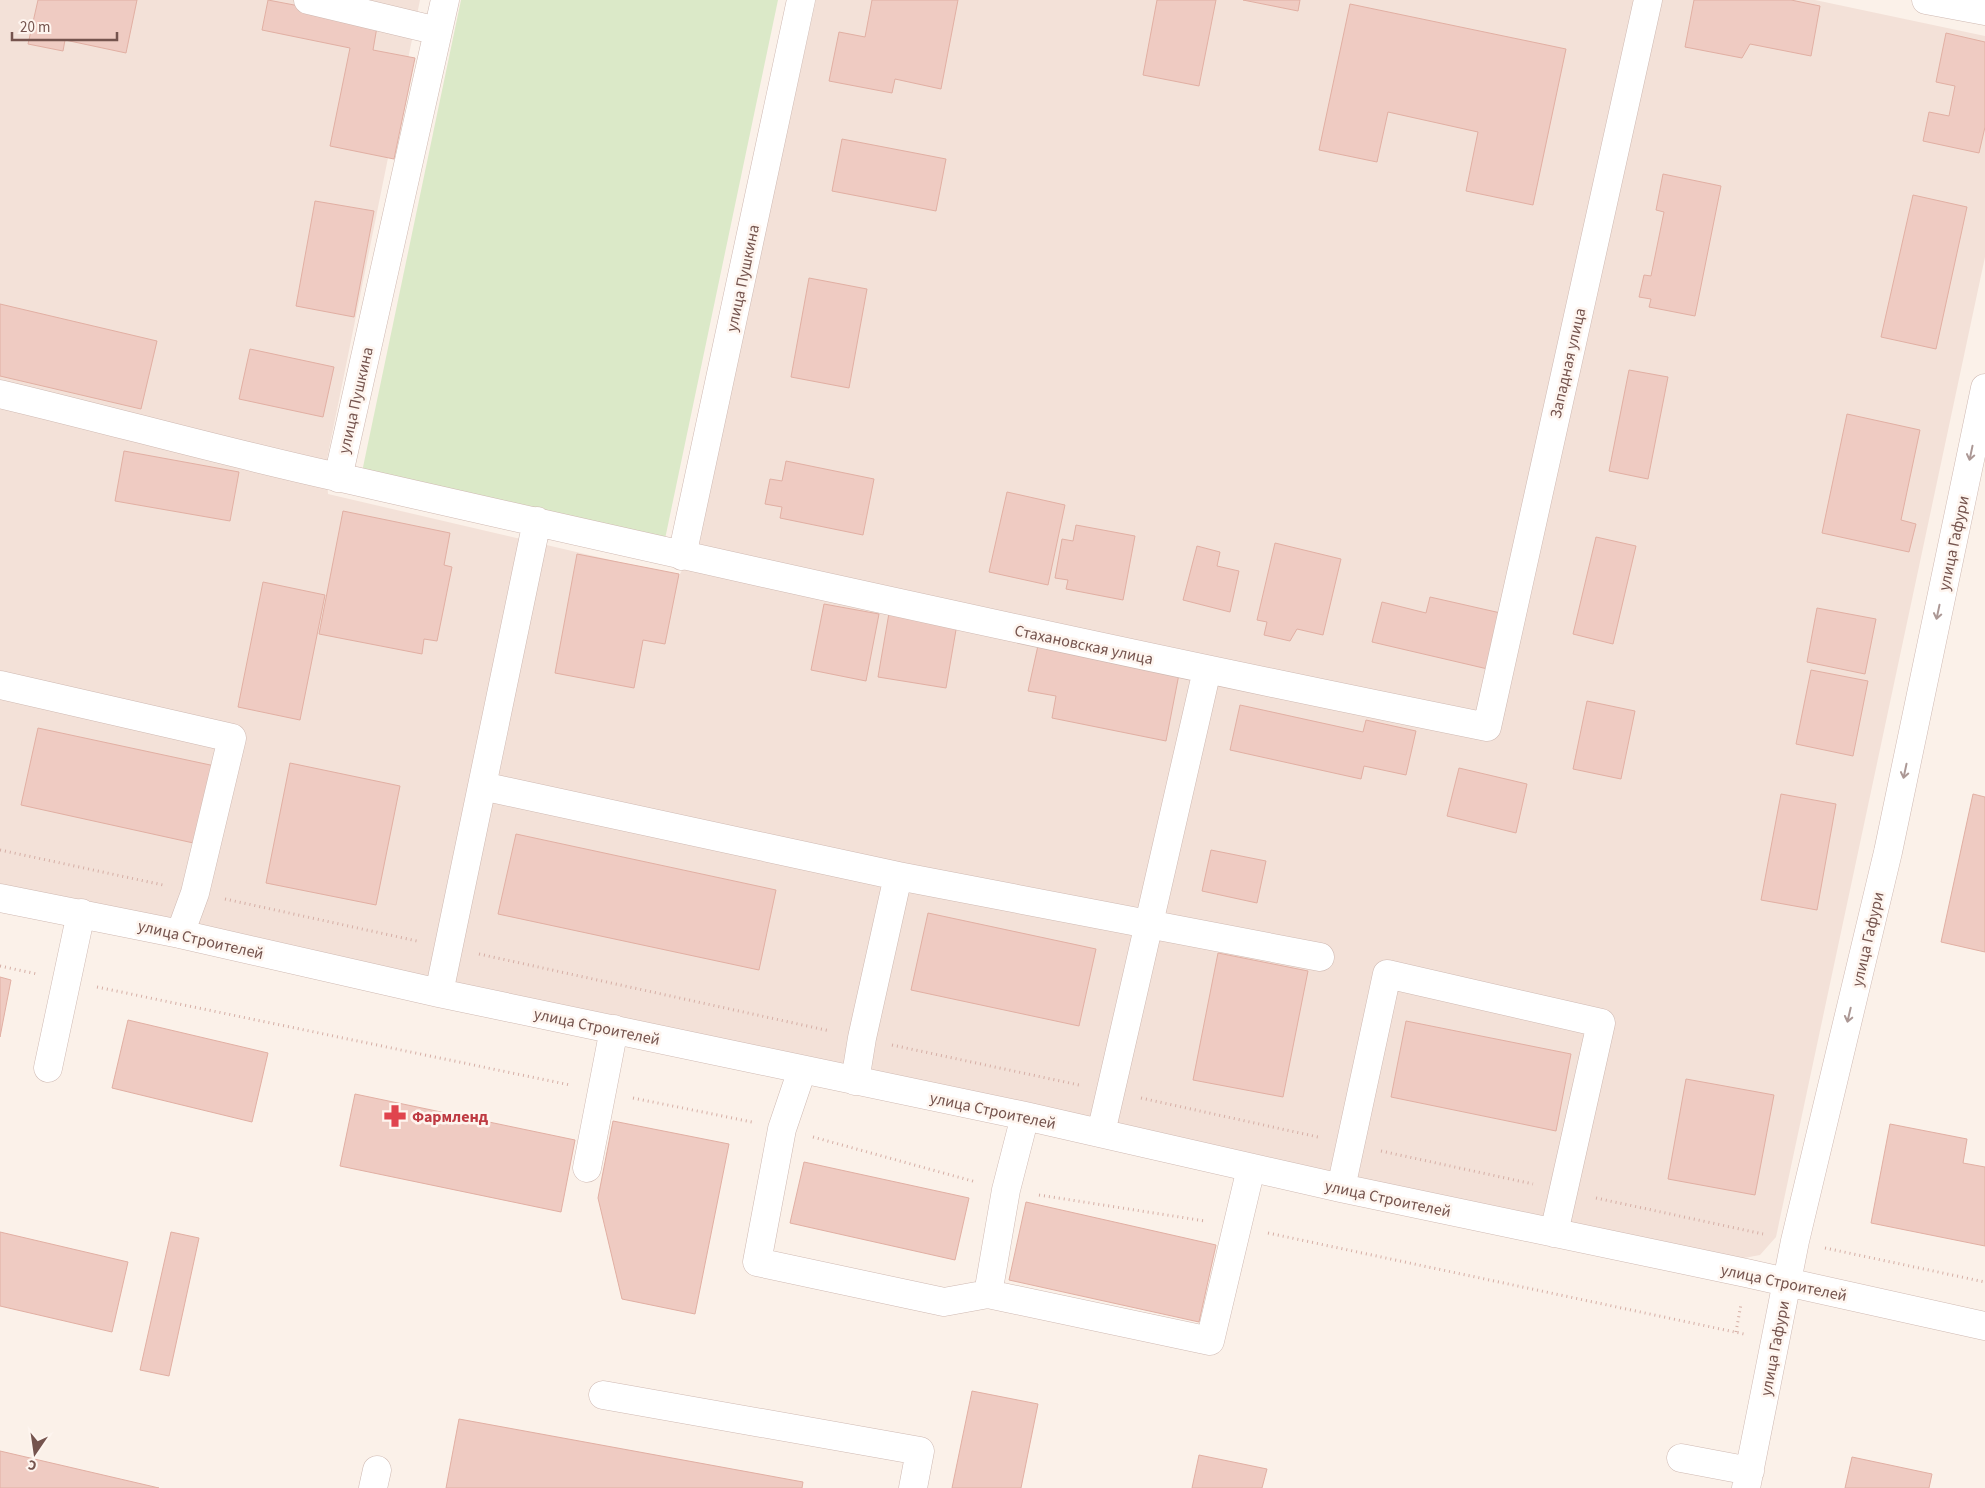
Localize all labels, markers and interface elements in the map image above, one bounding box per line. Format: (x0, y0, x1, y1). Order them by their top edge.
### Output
scale bar (12, 10, 118, 42)
text: 20 m (20, 17, 50, 38)
street label: улица Пушкина (721, 223, 765, 334)
street label: Западная улица (1545, 306, 1591, 421)
street label: улица Пушкина (333, 345, 379, 456)
one-way arrow (1966, 445, 1976, 461)
street label: улица Гафури (1933, 494, 1975, 593)
one-way arrow (1933, 604, 1942, 620)
street label: Стахановская улица (1012, 620, 1155, 670)
one-way arrow (1900, 763, 1909, 779)
street label: улица Гафури (1846, 890, 1890, 989)
street label: улица Строителей (136, 915, 266, 965)
street label: улица Строителей (532, 1003, 662, 1051)
one-way arrow (1844, 1006, 1853, 1022)
street label: улица Строителей (928, 1087, 1058, 1135)
pharmacy icon: Фармленд (382, 1103, 408, 1129)
place label: Фармленд (412, 1106, 489, 1128)
street label: улица Строителей (1323, 1175, 1453, 1223)
street label: улица Строителей (1719, 1259, 1849, 1307)
street label: улица Гафури (1755, 1299, 1795, 1398)
north arrow (10, 1428, 60, 1478)
text: С (26, 1454, 39, 1475)

